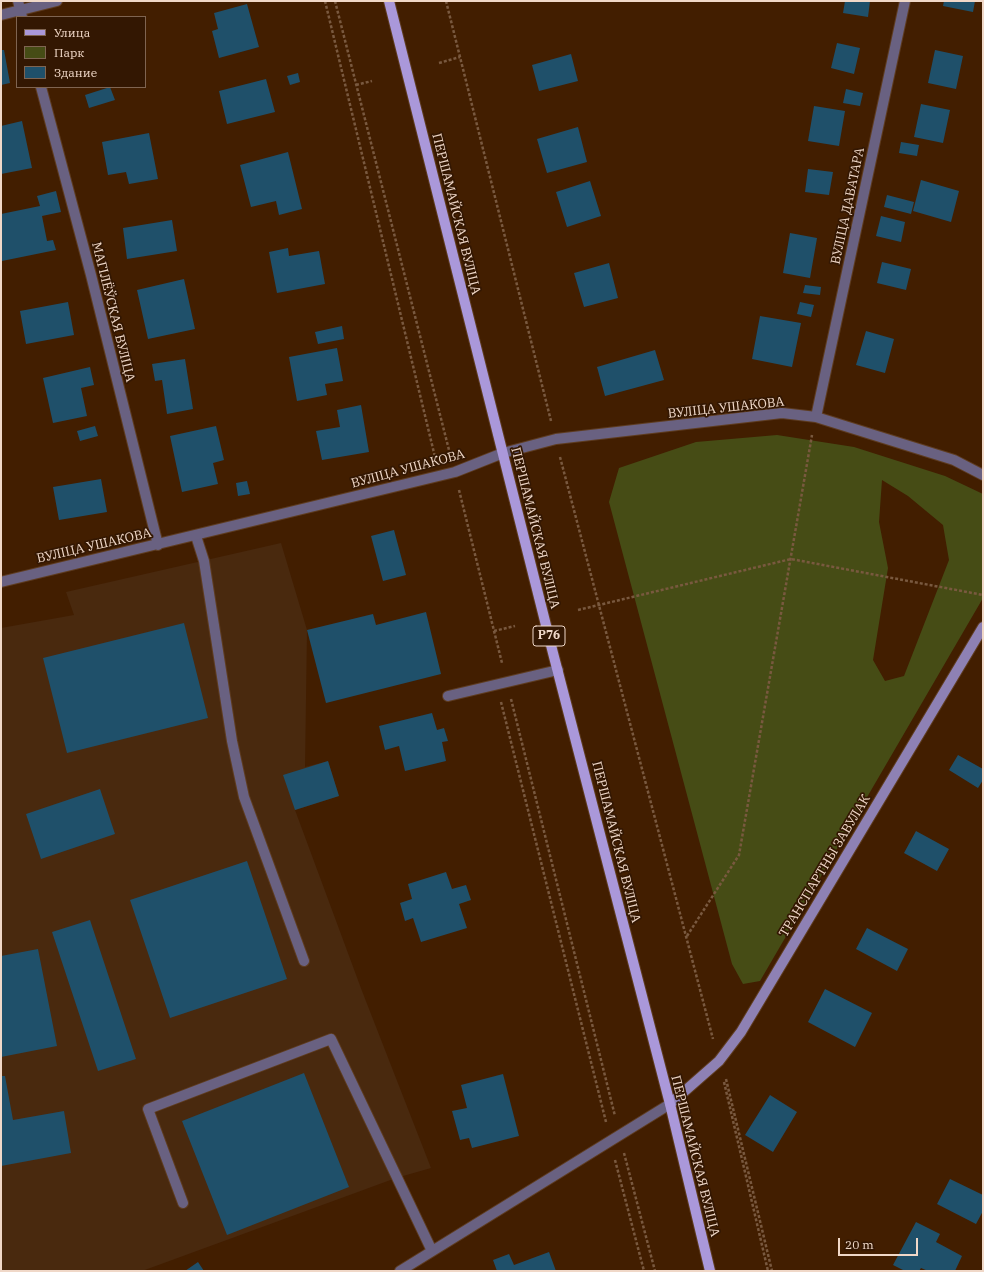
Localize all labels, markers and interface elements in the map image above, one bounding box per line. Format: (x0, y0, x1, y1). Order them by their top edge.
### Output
legend (16, 16, 146, 88)
text: Улица (54, 25, 90, 40)
text: Парк (54, 45, 84, 60)
text: Здание (54, 65, 97, 80)
street label: ПЕРШАМАЙСКАЯ ВУЛІЦА (428, 132, 484, 296)
street label: ВУЛІЦА ДАВАТАРА (828, 146, 868, 266)
street label: МАГІЛЁЎСКАЯ ВУЛІЦА (88, 240, 138, 384)
street label: ВУЛІЦА УШАКОВА (667, 394, 785, 422)
street label: ВУЛІЦА УШАКОВА (349, 446, 467, 492)
street label: ПЕРШАМАЙСКАЯ ВУЛІЦА (507, 446, 563, 610)
street label: ВУЛІЦА УШАКОВА (35, 525, 153, 567)
road number: Р76 (533, 626, 565, 646)
street label: ПЕРШАМАЙСКАЯ ВУЛІЦА (588, 760, 644, 924)
street label: ТРАНСПАРТНЫ ЗАВУЛАК (776, 792, 874, 940)
street label: ПЕРШАМАЙСКАЯ ВУЛІЦА (667, 1074, 723, 1238)
scale bar (840, 1230, 920, 1256)
text: 20 m (845, 1237, 874, 1252)

